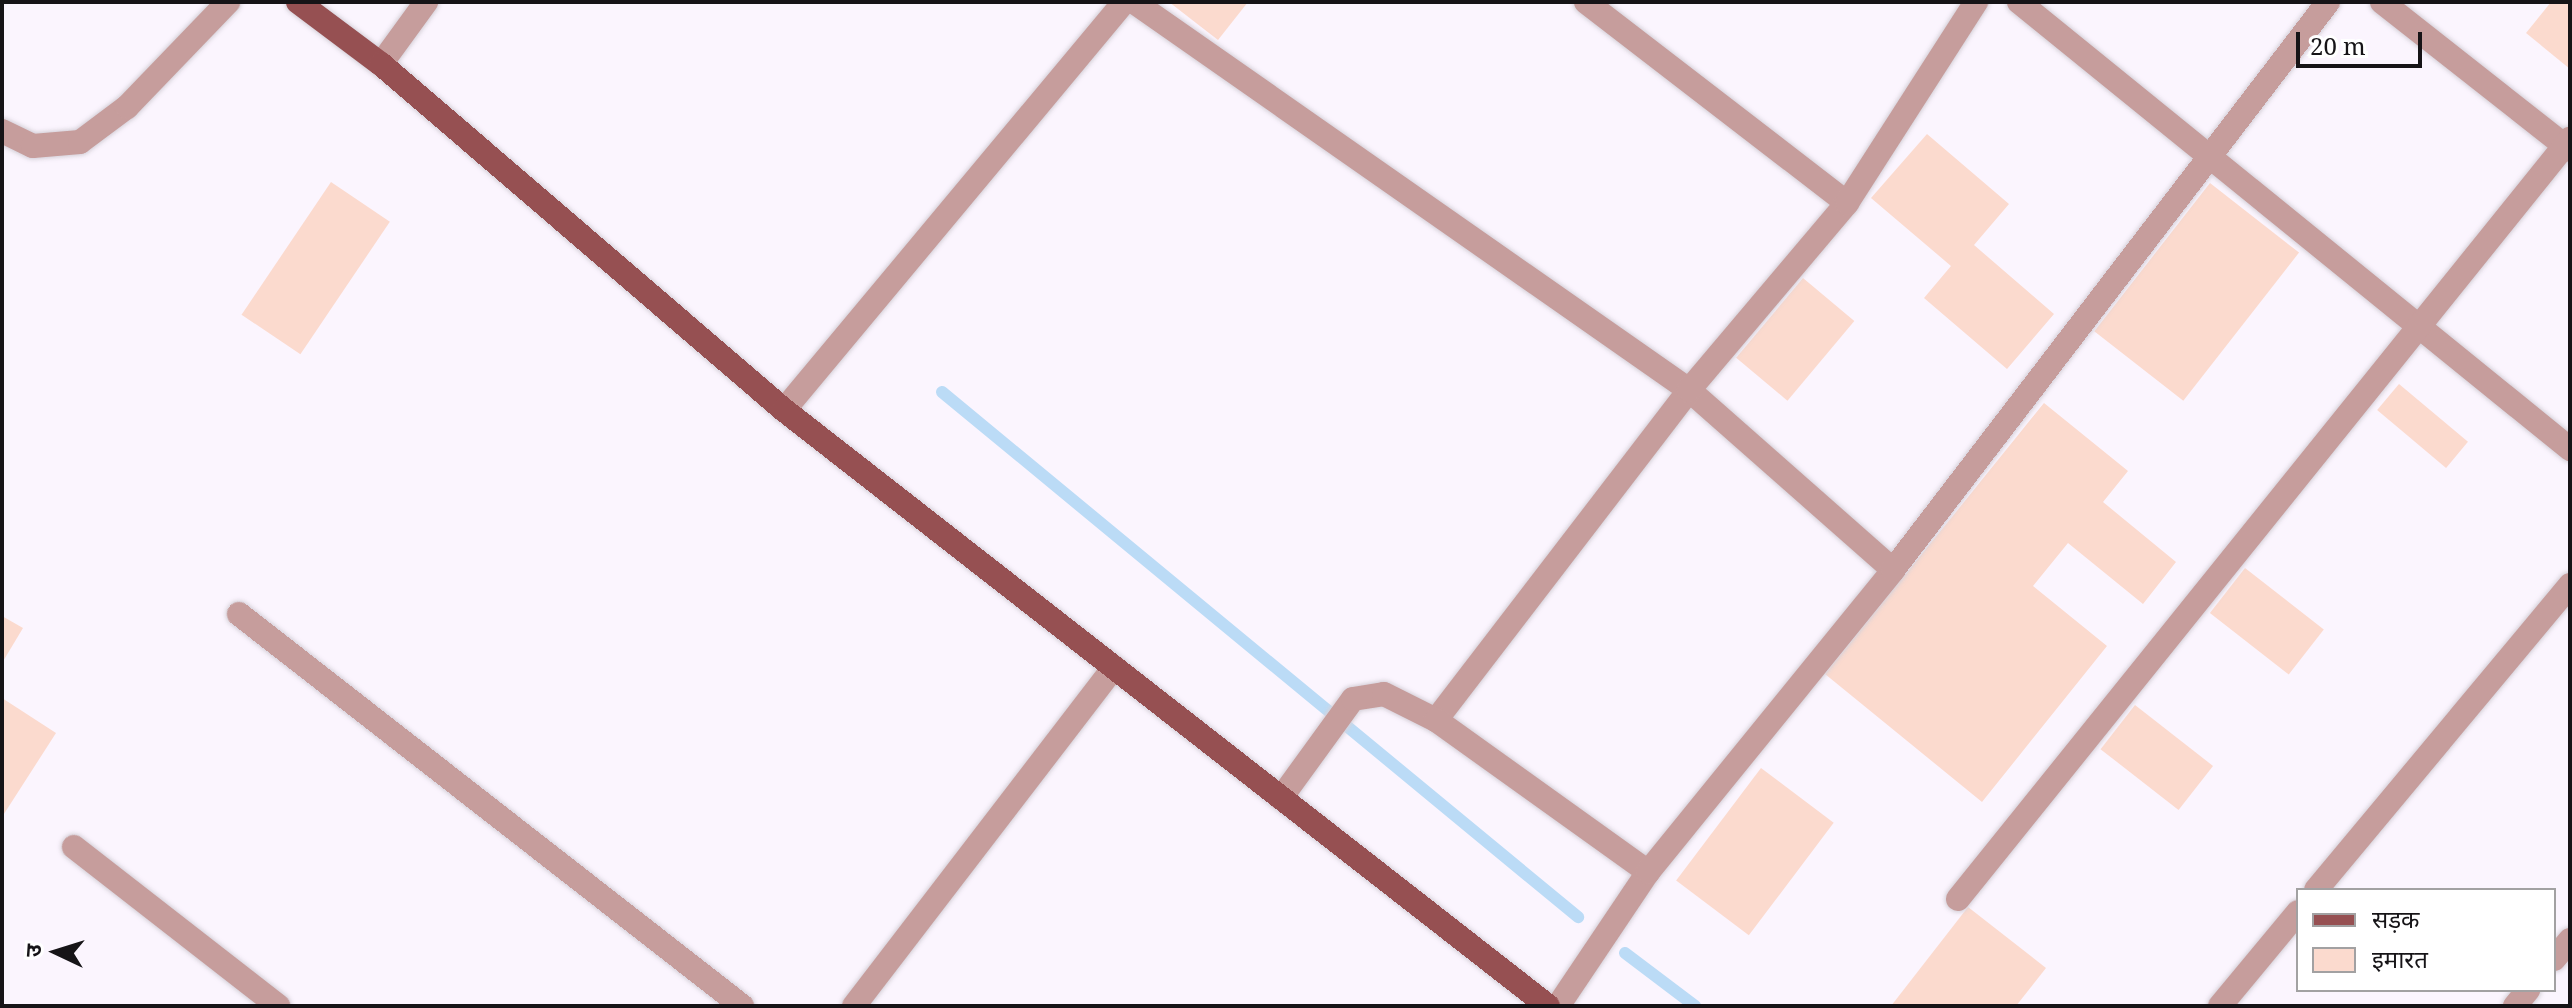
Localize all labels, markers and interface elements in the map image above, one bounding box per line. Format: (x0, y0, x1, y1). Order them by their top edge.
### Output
scale bar (2300, 16, 2426, 66)
text: 20 m (2310, 29, 2366, 62)
legend (2296, 888, 2556, 992)
text: सड़क (2372, 902, 2420, 935)
north arrow (16, 912, 96, 992)
text: इमारत (2372, 942, 2428, 975)
text: उ (17, 943, 47, 958)

